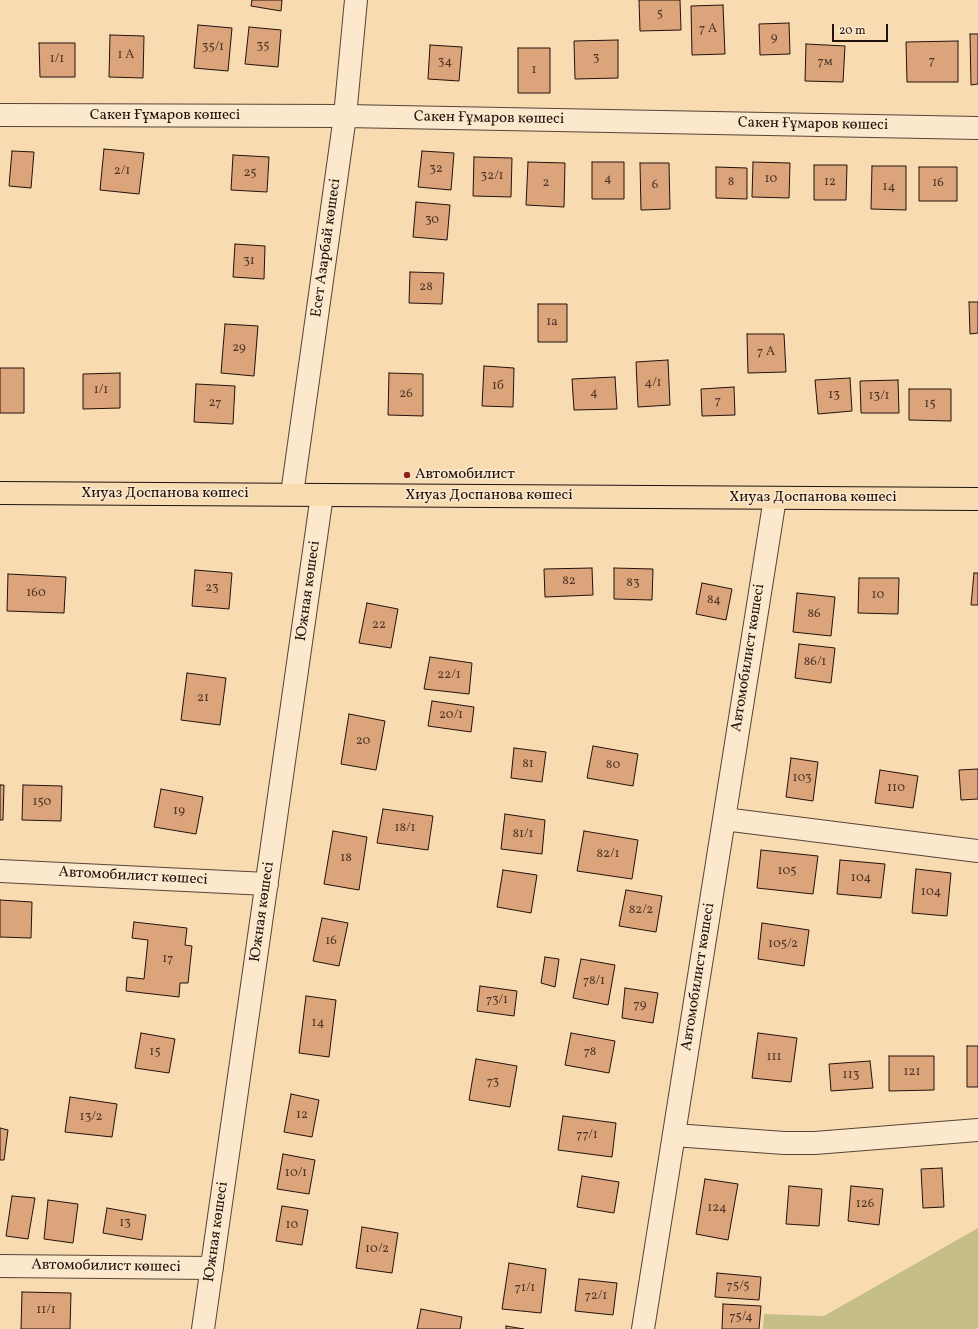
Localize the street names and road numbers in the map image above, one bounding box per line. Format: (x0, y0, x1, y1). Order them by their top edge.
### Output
street label: Сакен Ғұмаров көшесі (90, 107, 240, 125)
street label: Сакен Ғұмаров көшесі (414, 109, 564, 129)
street label: Сакен Ғұмаров көшесі (738, 115, 888, 135)
street label: Есет Азарбай көшесі (308, 177, 346, 319)
street label: Хиуаз Доспанова көшесі (81, 485, 249, 503)
street label: Хиуаз Доспанова көшесі (405, 487, 573, 505)
street label: Хиуаз Доспанова көшесі (729, 489, 897, 507)
street label: Южная көшесі (293, 540, 325, 642)
street label: Автомобилист көшесі (728, 583, 770, 733)
street label: Южная көшесі (247, 861, 279, 963)
street label: Автомобилист көшесі (58, 864, 208, 890)
street label: Автомобилист көшесі (678, 902, 720, 1052)
street label: Южная көшесі (201, 1181, 233, 1283)
street label: Автомобилист көшесі (31, 1257, 181, 1277)

